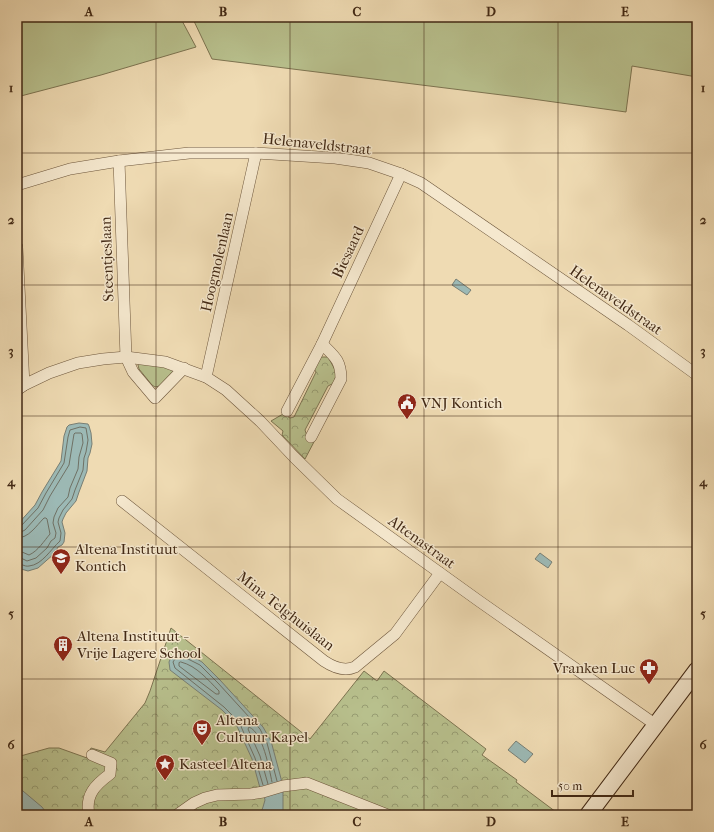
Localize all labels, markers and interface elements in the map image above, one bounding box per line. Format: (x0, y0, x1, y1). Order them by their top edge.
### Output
text: A (84, 4, 94, 19)
text: B (219, 4, 228, 19)
text: C (353, 4, 362, 19)
text: D (486, 4, 496, 19)
text: E (621, 4, 629, 19)
text: 1 (9, 80, 14, 95)
text: 1 (701, 80, 706, 95)
street label: Helenaveldstraat (262, 129, 373, 159)
street label: Hoogmolenlaan (197, 210, 237, 314)
text: 2 (8, 212, 15, 227)
text: 2 (700, 212, 707, 227)
street label: Steentjeslaan (97, 216, 117, 302)
street label: Biesaard (328, 222, 368, 281)
street label: Helenaveldstraat (566, 261, 666, 339)
text: 3 (8, 343, 14, 359)
text: 3 (700, 343, 706, 359)
public building icon: VNJ Kontich (396, 392, 418, 420)
place label: VNJ Kontich (420, 394, 503, 412)
text: 4 (6, 474, 16, 490)
text: 4 (698, 474, 708, 490)
street label: Altenastraat (384, 511, 460, 573)
place label: Altena Instituut Kontich (74, 540, 178, 575)
school or university icon: Altena Instituut Kontich (50, 547, 72, 575)
street label: Mina Telghuislaan (234, 567, 339, 655)
text: 5 (8, 606, 14, 621)
text: 5 (700, 606, 706, 621)
place label: Altena Instituut - Vrije Lagere School (76, 627, 202, 662)
building icon: Altena Instituut - Vrije Lagere School (52, 634, 74, 662)
pharmacy icon: Vranken Luc (638, 657, 660, 685)
place label: Vranken Luc (552, 659, 635, 677)
place label: Altena Cultuur Kapel (215, 711, 308, 746)
theatre icon: Altena Cultuur Kapel (191, 718, 213, 746)
text: 6 (7, 737, 15, 752)
text: 6 (699, 737, 707, 752)
place icon: Kasteel Altena (154, 753, 176, 781)
place label: Kasteel Altena (179, 755, 273, 773)
scale bar (552, 772, 633, 798)
text: 50 m (558, 779, 582, 793)
text: A (84, 814, 94, 829)
text: B (219, 814, 228, 829)
text: C (353, 814, 362, 829)
text: D (486, 814, 496, 829)
text: E (621, 814, 629, 829)

